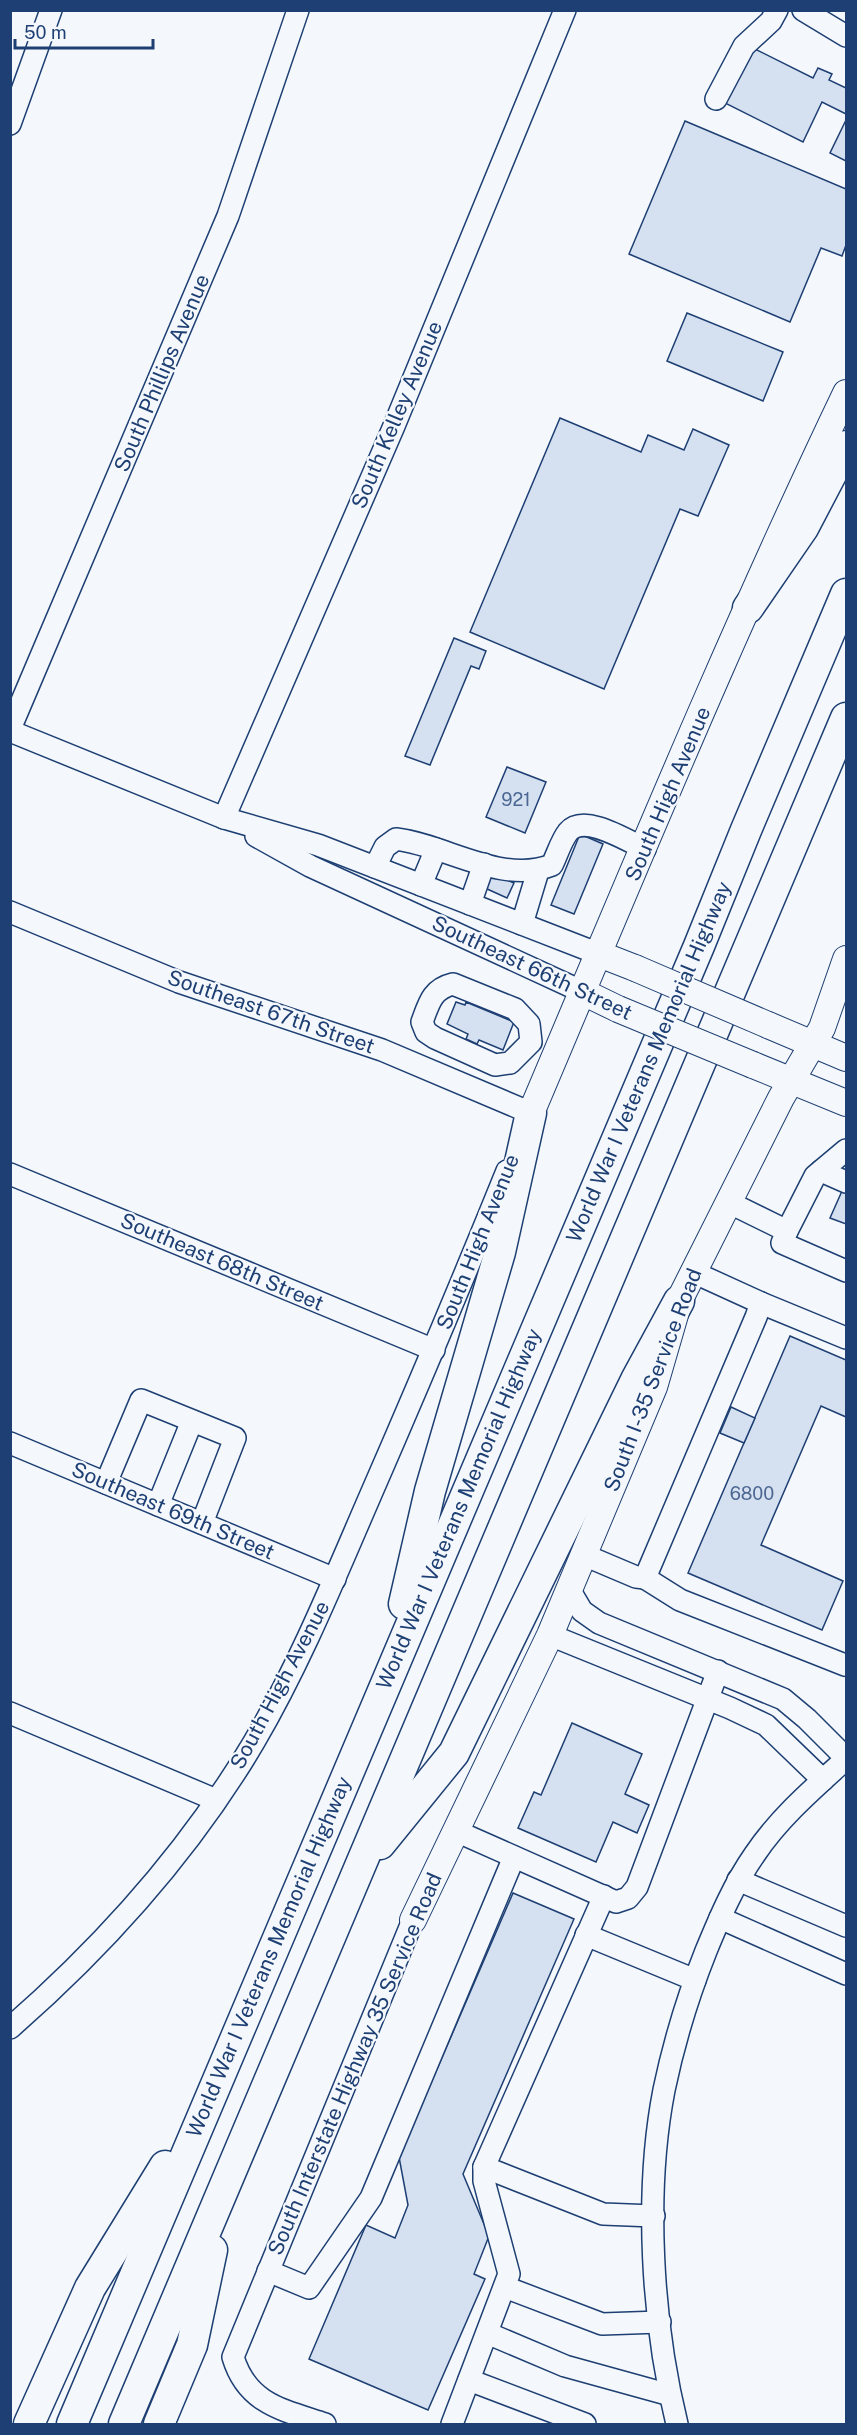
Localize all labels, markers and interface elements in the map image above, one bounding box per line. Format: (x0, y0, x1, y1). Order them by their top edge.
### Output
scale bar (15, 12, 153, 50)
text: 50 m (24, 22, 67, 43)
street label: South Phillips Avenue (109, 270, 214, 475)
street label: South Kelley Avenue (346, 317, 447, 512)
street label: South High Avenue (619, 703, 716, 885)
house number: 921 (501, 789, 531, 810)
street label: World War I Veterans Memorial Highway (561, 878, 736, 1246)
street label: Southeast 66th Street (428, 910, 636, 1025)
street label: Southeast 67th Street (164, 964, 378, 1059)
street label: South High Avenue (431, 1150, 524, 1333)
street label: Southeast 68th Street (117, 1207, 328, 1316)
street label: South I-35 Service Road (598, 1265, 707, 1495)
street label: World War I Veterans Memorial Highway (371, 1325, 546, 1693)
street label: Southeast 69th Street (68, 1456, 278, 1565)
house number: 6800 (730, 1483, 774, 1504)
street label: South High Avenue (225, 1596, 335, 1773)
street label: World War I Veterans Memorial Highway (181, 1773, 356, 2141)
street label: South Interstate Highway 35 Service Road (262, 1869, 447, 2259)

